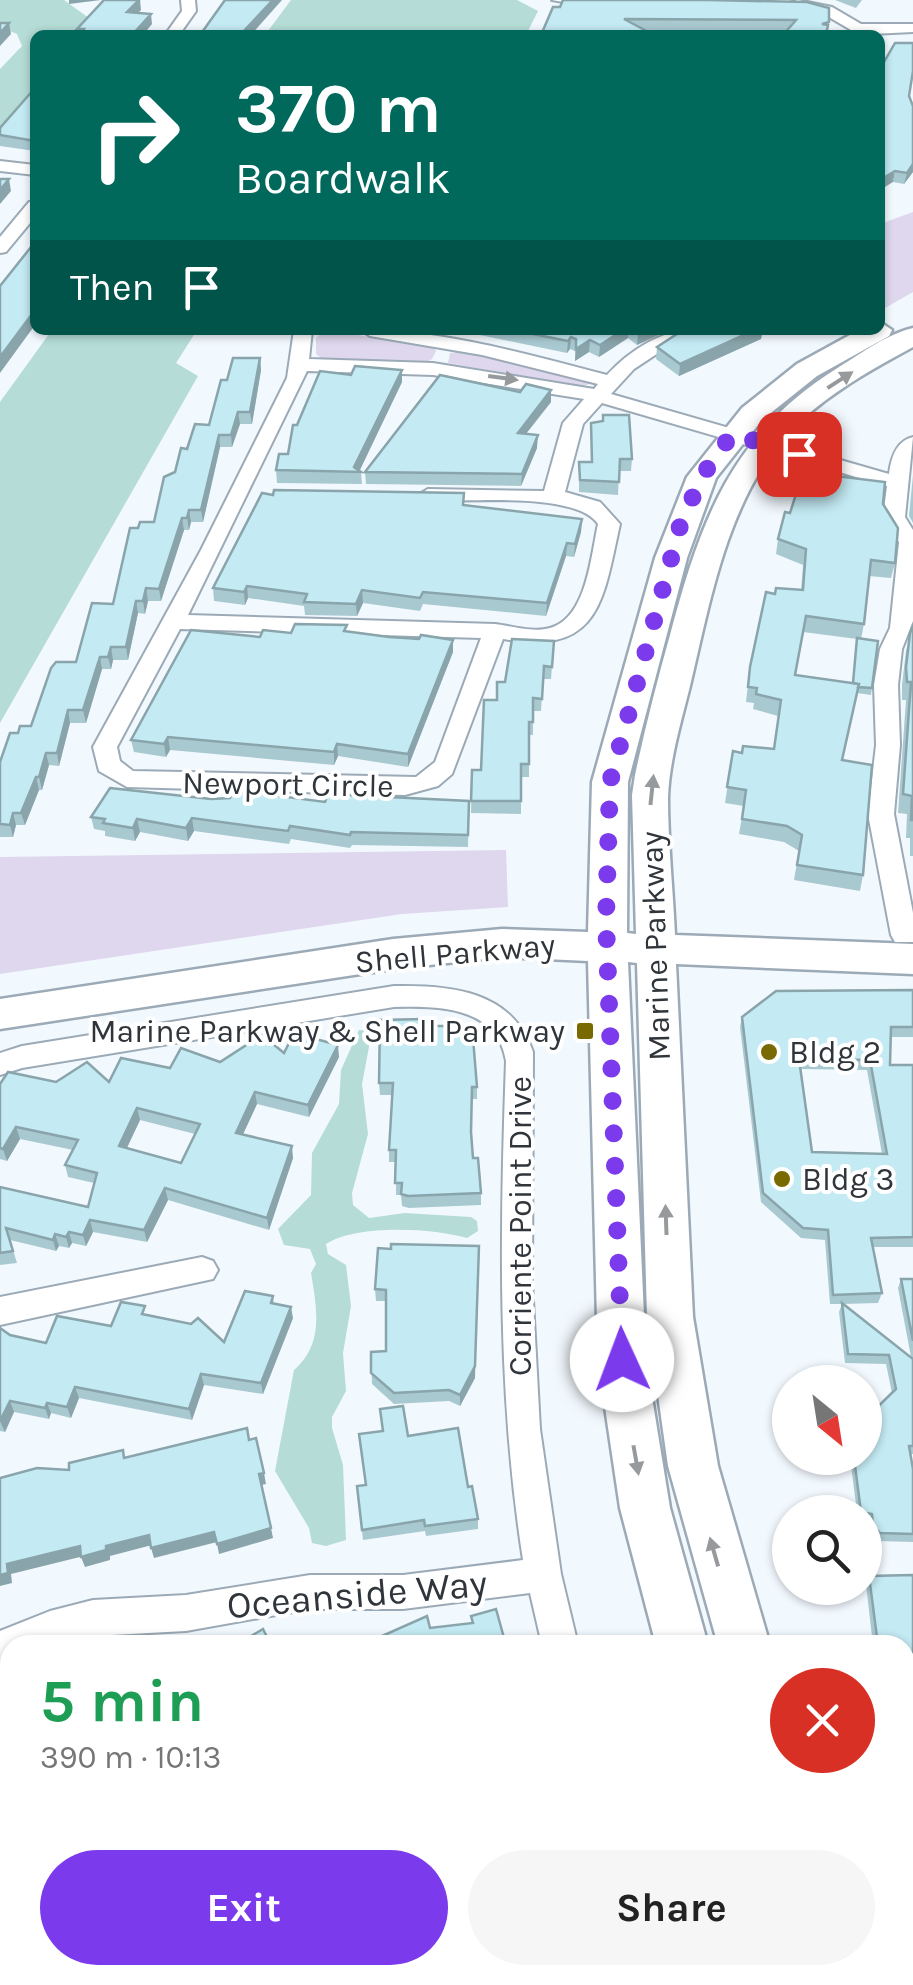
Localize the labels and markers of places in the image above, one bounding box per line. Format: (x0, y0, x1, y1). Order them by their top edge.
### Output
pin (757, 412, 842, 497)
place label: Marine Parkway & Shell Parkway (90, 1013, 565, 1050)
marker: Marine Parkway & Shell Parkway (574, 1020, 596, 1042)
place label: Bldg 2 (789, 1034, 881, 1071)
marker: Bldg 2 (758, 1041, 780, 1063)
place label: Bldg 3 (802, 1161, 894, 1198)
marker: Bldg 3 (771, 1168, 793, 1190)

